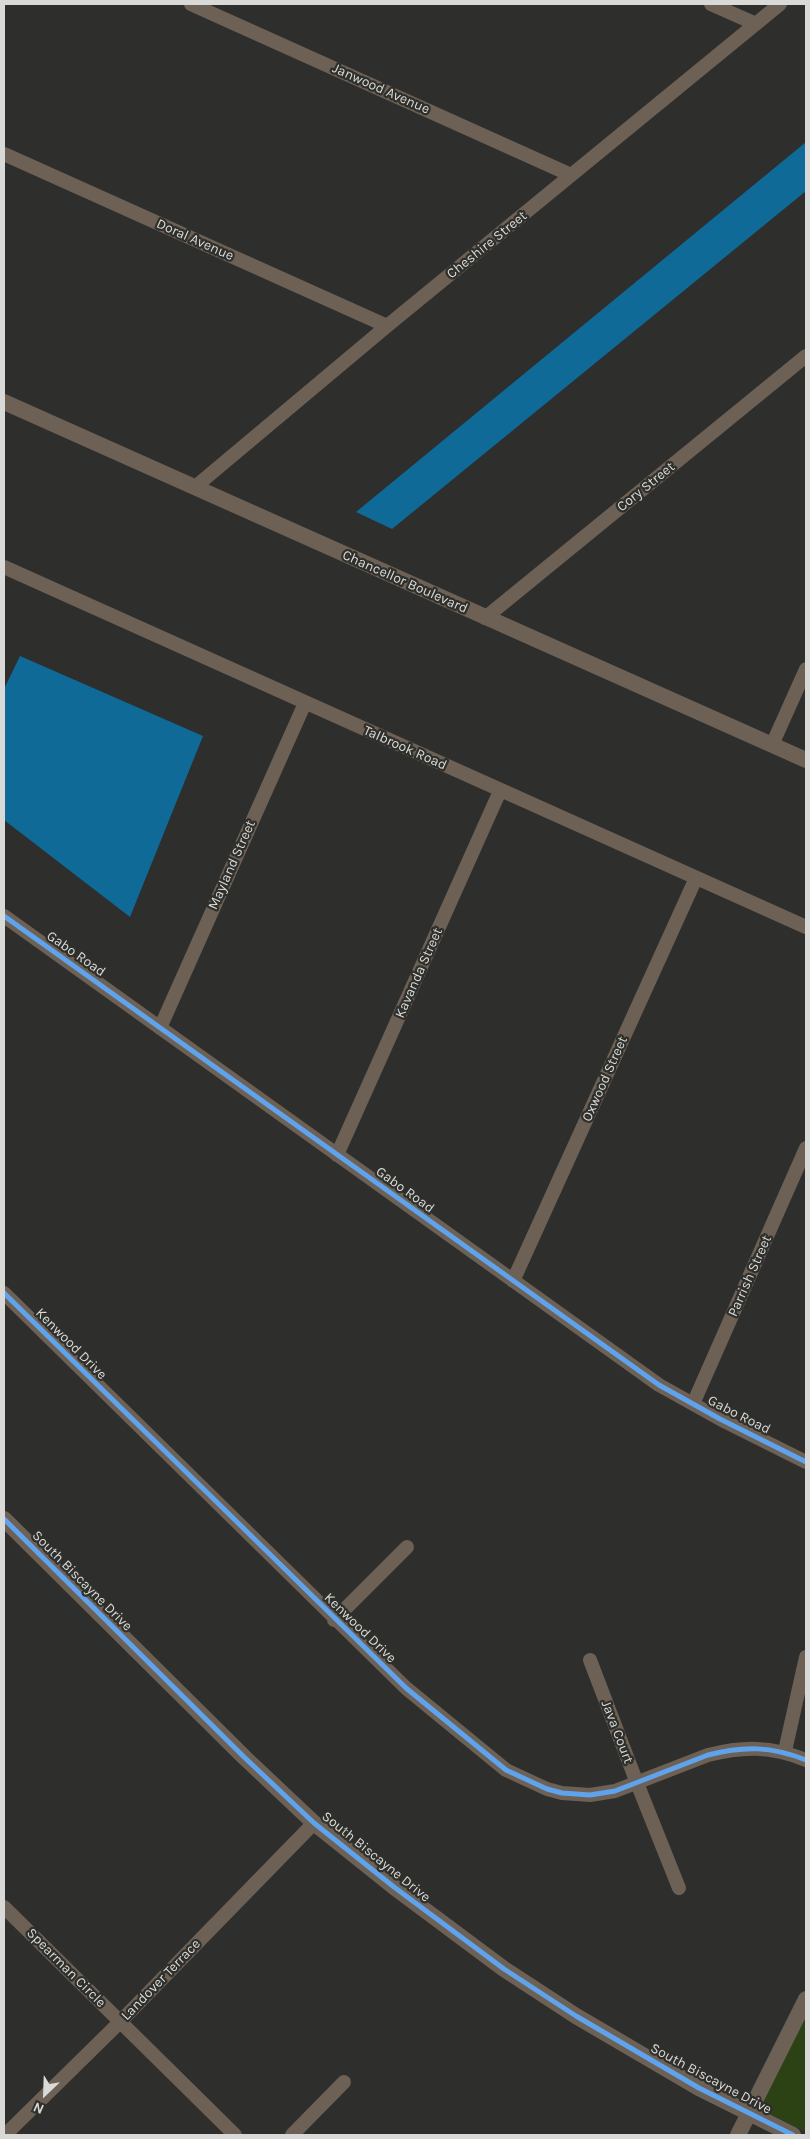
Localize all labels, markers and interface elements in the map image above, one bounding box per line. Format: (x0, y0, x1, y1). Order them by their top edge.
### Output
street label: Janwood Avenue (330, 60, 432, 118)
street label: Cheshire Street (444, 208, 530, 282)
street label: Doral Avenue (154, 215, 236, 265)
street label: Cory Street (614, 459, 678, 515)
street label: Chancellor Boulevard (340, 547, 470, 617)
street label: Talbrook Road (361, 722, 449, 774)
street label: Mayland Street (205, 818, 259, 912)
street label: Kavanda Street (392, 925, 446, 1021)
street label: Gabo Road (43, 928, 109, 980)
street label: Oxwood Street (579, 1034, 631, 1124)
street label: Gabo Road (372, 1163, 438, 1217)
street label: Parrish Street (725, 1233, 775, 1319)
street label: Kenwood Drive (32, 1305, 110, 1383)
street label: Gabo Road (705, 1392, 773, 1438)
street label: South Biscayne Drive (28, 1527, 136, 1635)
street label: Kenwood Drive (320, 1589, 400, 1667)
street label: Java Court (597, 1698, 637, 1766)
street label: South Biscayne Drive (318, 1808, 434, 1906)
street label: Spearman Circle (23, 1925, 109, 2011)
street label: Landover Terrace (118, 1936, 204, 2024)
street label: South Biscayne Drive (647, 2040, 775, 2118)
north arrow (20, 2069, 70, 2119)
text: N (31, 2098, 47, 2118)

